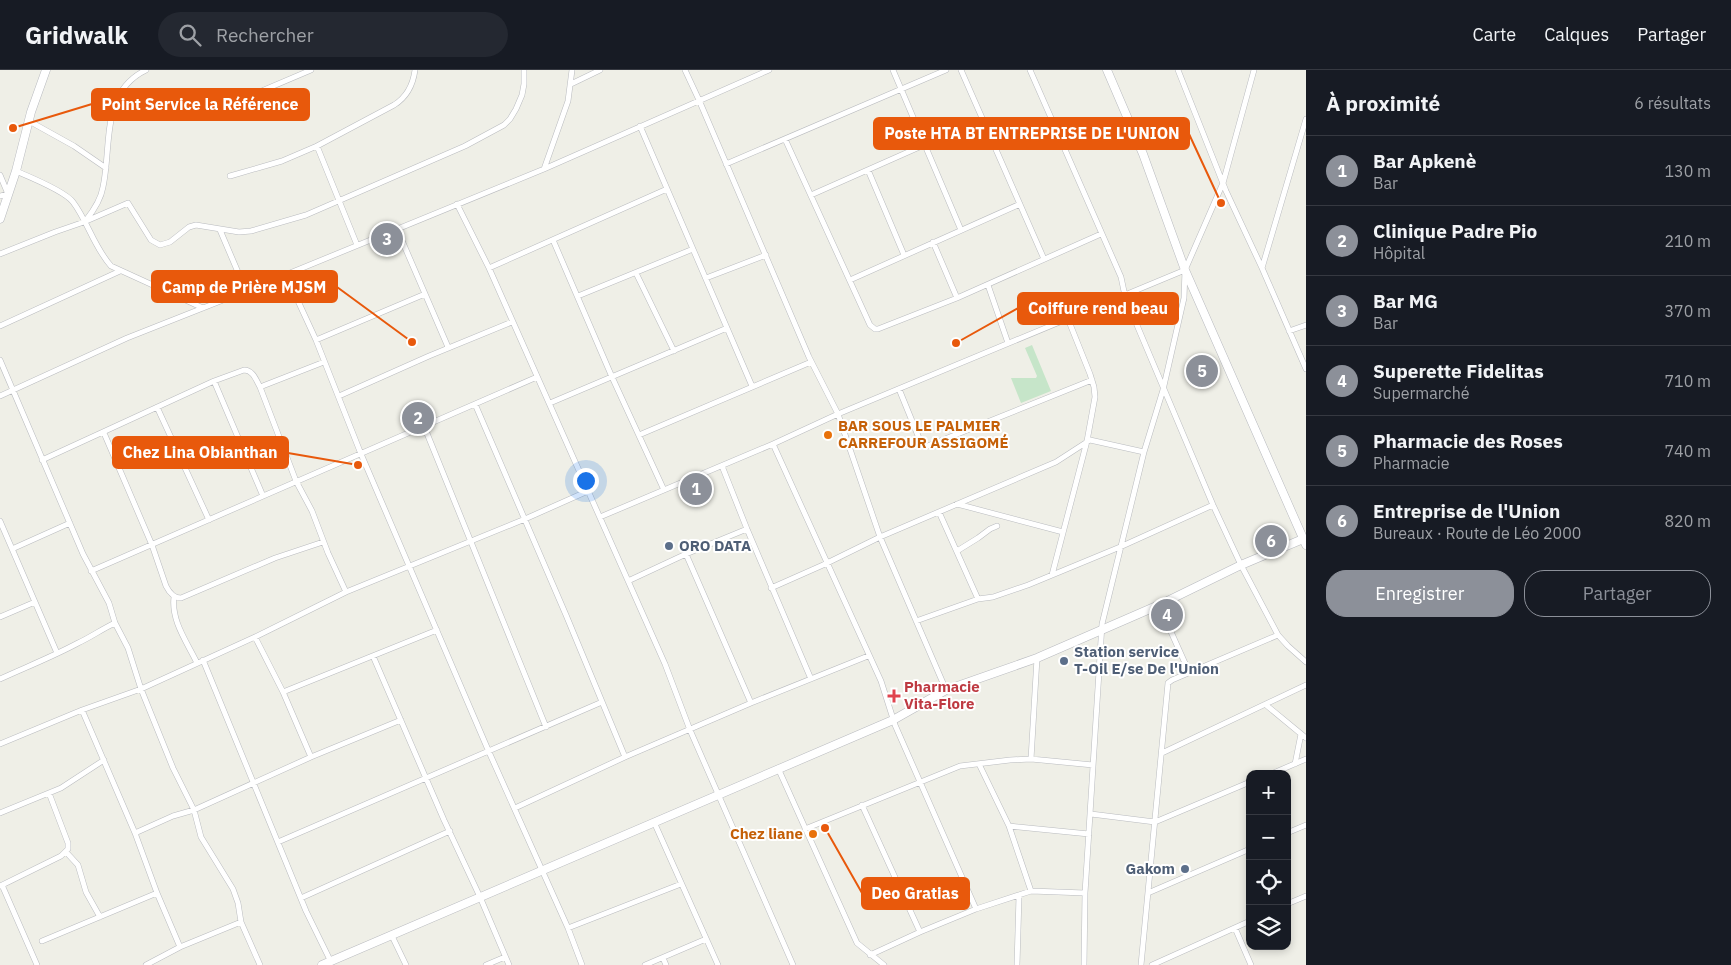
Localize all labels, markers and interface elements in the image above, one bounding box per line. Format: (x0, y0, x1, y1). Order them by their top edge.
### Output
search box (158, 12, 508, 57)
text: Gridwalk (25, 19, 128, 51)
icon: search (176, 21, 204, 49)
text: Rechercher (216, 23, 314, 47)
text: Carte (1473, 23, 1516, 46)
text: Calques (1544, 23, 1609, 46)
text: Partager (1637, 23, 1706, 46)
callout: Point Service la Référence (92, 89, 309, 120)
text: À proximité (1326, 89, 1440, 117)
text: 6 résultats (1634, 93, 1711, 113)
text: Point Service la Référence (102, 94, 298, 114)
callout: Poste HTA BT ENTREPRISE DE L'UNION (874, 118, 1189, 149)
text: Poste HTA BT ENTREPRISE DE L'UNION (884, 123, 1180, 143)
text: Bar Apkenè (1373, 149, 1476, 173)
text: 1 (1337, 161, 1347, 181)
text: 130 m (1664, 161, 1711, 181)
text: Bar (1373, 173, 1398, 193)
text: Clinique Padre Pio (1373, 219, 1537, 243)
pin: 3 (371, 220, 403, 258)
text: 2 (1337, 231, 1347, 251)
text: 210 m (1664, 231, 1711, 251)
text: Hôpital (1373, 243, 1425, 263)
callout: Camp de Prière MJSM (152, 271, 337, 302)
text: Camp de Prière MJSM (162, 277, 326, 297)
text: Bar MG (1373, 289, 1438, 313)
callout: Coiffure rend beau (1018, 293, 1178, 324)
text: Coiffure rend beau (1028, 298, 1168, 318)
text: 3 (1337, 301, 1347, 321)
text: 370 m (1664, 301, 1711, 321)
text: Bar (1373, 313, 1398, 333)
pin: 5 (1186, 352, 1218, 390)
text: Superette Fidelitas (1373, 359, 1544, 383)
text: 4 (1337, 371, 1347, 391)
text: 710 m (1664, 371, 1711, 391)
text: Supermarché (1373, 383, 1470, 403)
pin: 2 (402, 399, 434, 437)
place label: BAR SOUS LE PALMIER CARREFOUR ASSIGOMÉ (838, 416, 1009, 452)
marker: BAR SOUS LE PALMIER CARREFOUR ASSIGOMÉ (822, 429, 834, 441)
text: Pharmacie des Roses (1373, 429, 1563, 453)
callout: Chez Lina Obianthan (113, 437, 288, 468)
text: 5 (1337, 441, 1347, 461)
text: 740 m (1664, 441, 1711, 461)
text: Chez Lina Obianthan (122, 442, 278, 462)
text: Pharmacie (1373, 453, 1450, 473)
your location (573, 468, 599, 494)
pin: 1 (680, 470, 712, 508)
text: Entreprise de l'Union (1373, 499, 1560, 523)
text: 6 (1337, 511, 1347, 531)
text: 820 m (1664, 511, 1711, 531)
pin: 6 (1255, 522, 1287, 560)
text: Bureaux · Route de Léo 2000 (1373, 523, 1581, 543)
place label: ORO DATA (679, 536, 751, 555)
marker: ORO DATA (663, 540, 675, 552)
button: Enregistrer (1326, 570, 1514, 617)
button: Partager (1524, 570, 1711, 617)
pin: 4 (1151, 596, 1183, 634)
place label: Station service T-Oil E/se De l'Union (1074, 642, 1219, 678)
marker: Station service T-Oil E/se De l'Union (1058, 655, 1070, 667)
place label: Pharmacie Vita-Flore (904, 677, 980, 713)
marker: Pharmacie Vita-Flore (888, 690, 900, 702)
map controls (1246, 770, 1291, 950)
button: + (1246, 770, 1291, 815)
button: − (1246, 815, 1291, 860)
place label: Chez liane (730, 824, 803, 843)
marker: Chez liane (807, 828, 819, 840)
place label: Gakom (1126, 859, 1175, 878)
button: locate (1246, 860, 1291, 905)
marker: Gakom (1179, 863, 1191, 875)
callout: Deo Gratias (862, 878, 969, 909)
text: Deo Gratias (871, 883, 959, 903)
button: layers (1246, 905, 1291, 950)

